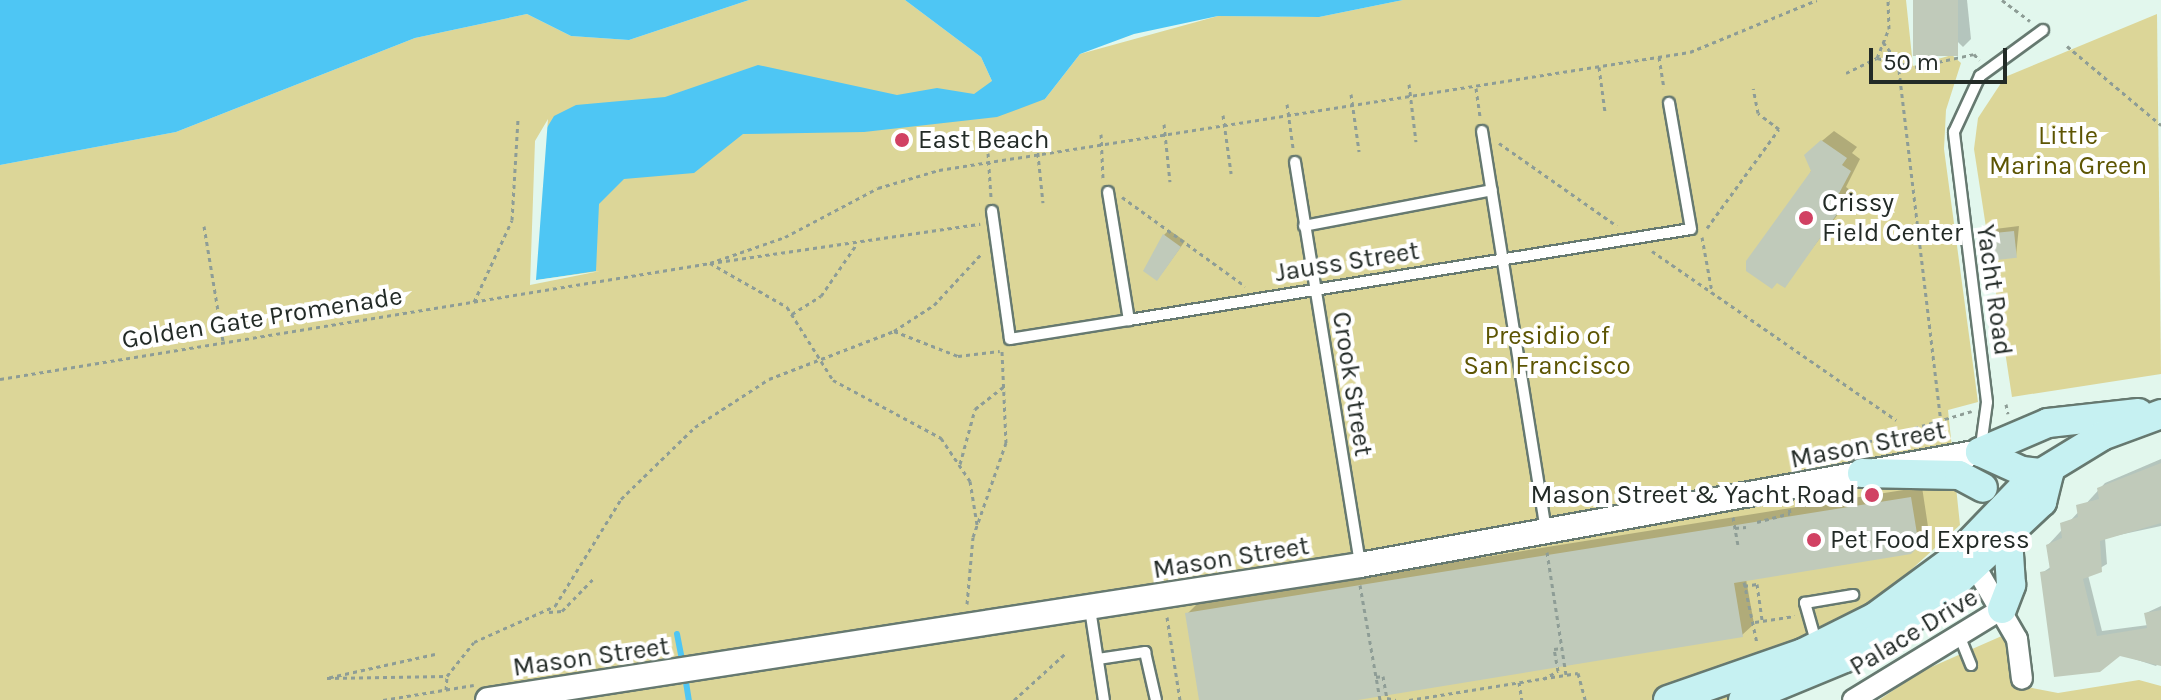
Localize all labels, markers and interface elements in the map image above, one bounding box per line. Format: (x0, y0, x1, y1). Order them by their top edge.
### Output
scale bar (1873, 32, 2011, 82)
text: 50 m (1883, 48, 1939, 76)
park label: Little Marina Green (1989, 120, 2147, 182)
place label: East Beach (918, 124, 1049, 156)
marker: East Beach (893, 131, 911, 149)
place label: Crissy Field Center (1822, 187, 1963, 248)
marker: Crissy Field Center (1797, 209, 1815, 227)
street label: Yacht Road (1969, 223, 2019, 357)
street label: Jauss Street (1273, 235, 1421, 289)
street label: Golden Gate Promenade (119, 280, 405, 356)
street label: Crook Street (1325, 309, 1379, 459)
park label: Presidio of San Francisco (1463, 320, 1631, 382)
street label: Mason Street (1788, 415, 1948, 475)
place label: Mason Street & Yacht Road (1531, 479, 1856, 511)
marker: Mason Street & Yacht Road (1863, 486, 1881, 504)
place label: Pet Food Express (1830, 524, 2030, 556)
street label: Mason Street (1151, 530, 1311, 586)
marker: Pet Food Express (1805, 531, 1823, 549)
street label: Palace Drive (1844, 582, 1984, 682)
street label: Mason Street (511, 631, 671, 683)

